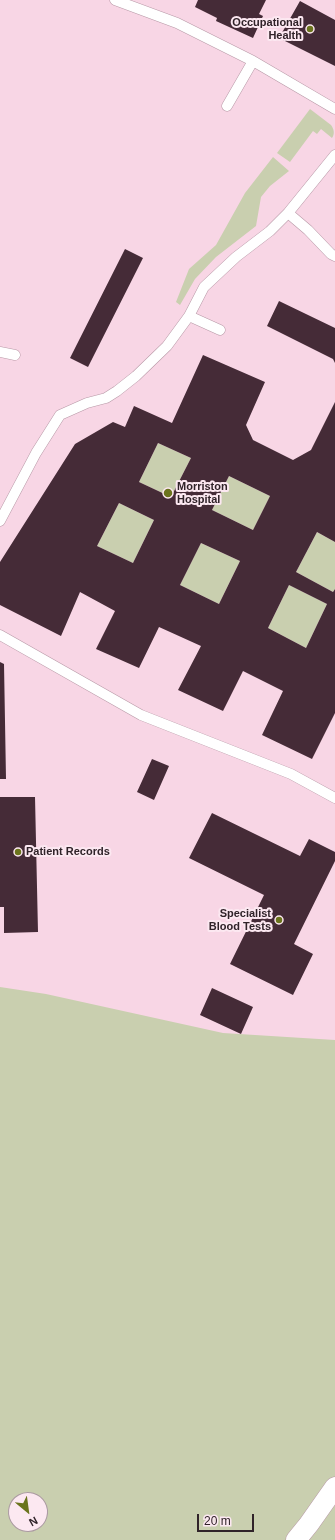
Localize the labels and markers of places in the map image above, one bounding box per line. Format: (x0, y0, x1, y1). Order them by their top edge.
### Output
place label: Occupational Health (232, 16, 302, 42)
marker: Occupational Health (305, 24, 315, 34)
place label: Morriston Hospital (177, 480, 228, 506)
marker: Morriston Hospital (162, 487, 174, 499)
place label: Patient Records (26, 845, 110, 859)
marker: Patient Records (13, 847, 23, 857)
place label: Specialist Blood Tests (209, 907, 271, 933)
marker: Specialist Blood Tests (274, 915, 284, 925)

